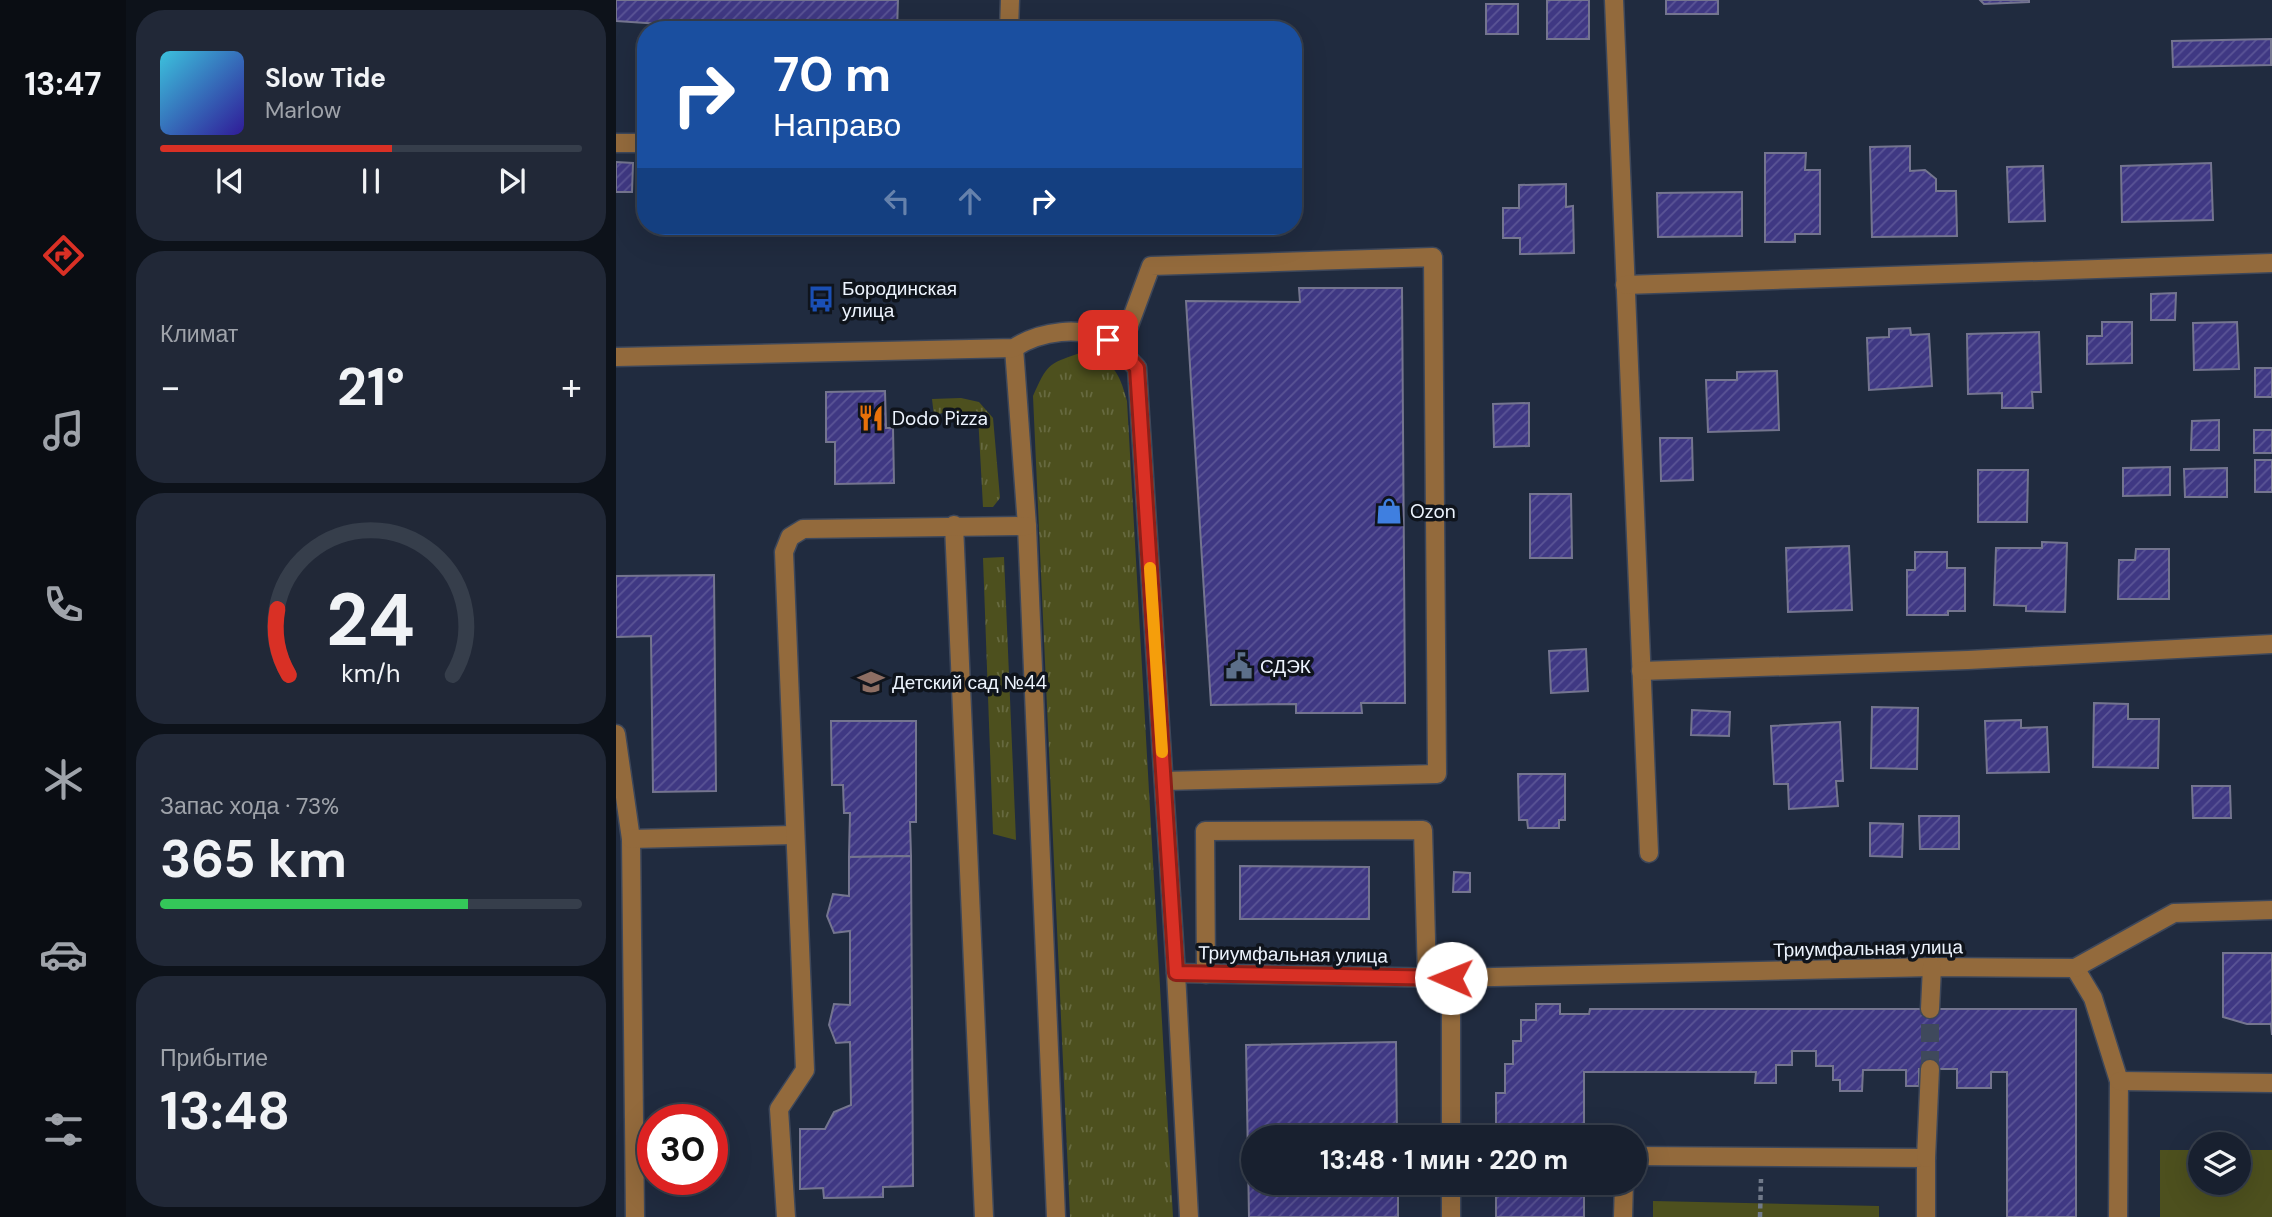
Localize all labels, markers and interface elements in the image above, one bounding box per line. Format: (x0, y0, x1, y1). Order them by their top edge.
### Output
text: 70 m (773, 42, 891, 106)
icon: right (658, 49, 749, 140)
text: Slow Tide (265, 61, 386, 95)
text: 13:47 (24, 63, 102, 105)
text: Marlow (265, 95, 341, 125)
text: Направо (773, 104, 901, 146)
icon: previous (211, 162, 249, 200)
icon: pause (352, 162, 390, 200)
icon: next (493, 162, 531, 200)
icon: left (878, 182, 916, 220)
icon: ahead (951, 182, 989, 220)
icon: right (1024, 182, 1062, 220)
icon: directions (39, 231, 88, 280)
place label: Бородинская улица (842, 276, 957, 323)
bus stop icon: Бородинская улица (806, 284, 836, 314)
pin (1078, 310, 1138, 370)
text: Климат (160, 319, 238, 349)
icon: arrive (1089, 321, 1127, 359)
text: 21° (337, 353, 405, 421)
text: − (160, 362, 181, 412)
text: + (561, 362, 582, 412)
restaurant icon: Dodo Pizza (856, 403, 886, 433)
icon: music (39, 406, 88, 455)
place label: Dodo Pizza (892, 406, 988, 431)
shop icon: Ozon (1374, 496, 1404, 526)
place label: Ozon (1410, 499, 1456, 524)
text: 24 (327, 573, 415, 668)
icon: phone (39, 580, 88, 629)
public building icon: СДЭК (1224, 651, 1254, 681)
place label: СДЭК (1260, 654, 1311, 679)
text: km/h (341, 656, 401, 689)
school or university icon: Детский сад №44 (856, 667, 886, 697)
place label: Детский сад №44 (892, 670, 1047, 695)
icon: climate (39, 755, 88, 804)
text: Запас хода · 73% (160, 791, 339, 821)
text: 365 km (160, 825, 347, 893)
icon: car (39, 930, 88, 979)
street label: Триумфальная улица (1773, 934, 1964, 963)
street label: Триумфальная улица (1198, 940, 1389, 969)
position arrow (1414, 941, 1488, 1015)
text: Прибытие (160, 1043, 268, 1073)
text: 13:48 (160, 1077, 290, 1145)
speed limit sign: 30 (637, 1104, 728, 1195)
icon: filters (39, 1105, 88, 1154)
map controls (2188, 1132, 2251, 1195)
button: layers (2188, 1132, 2251, 1195)
text: 13:48 · 1 мин · 220 m (1320, 1143, 1568, 1177)

